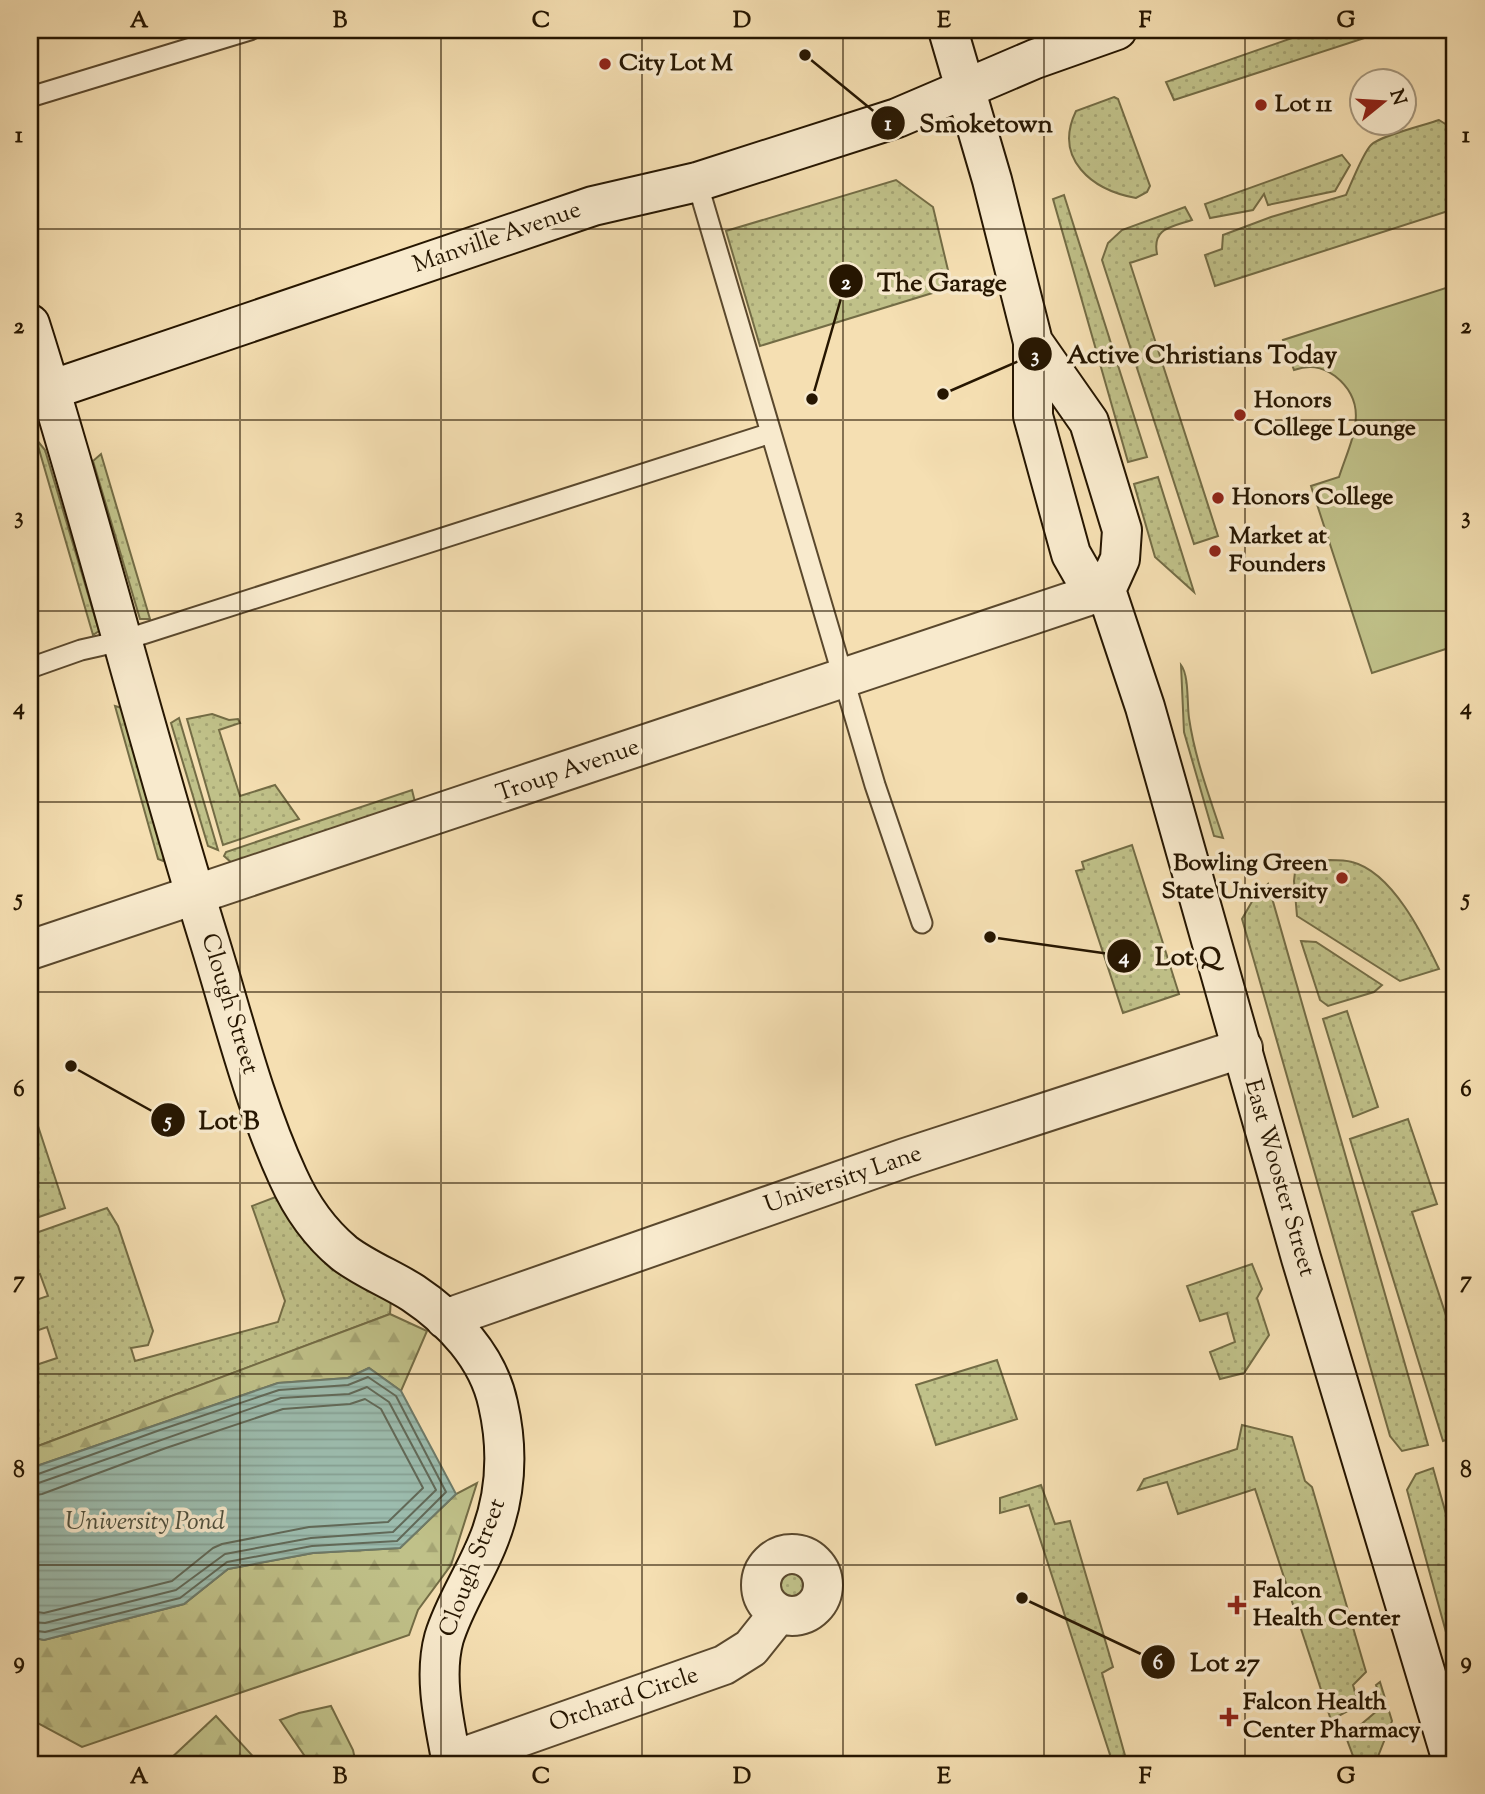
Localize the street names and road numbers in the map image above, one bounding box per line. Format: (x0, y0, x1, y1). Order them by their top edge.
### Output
street label: Manville Avenue (408, 193, 586, 283)
street label: Troup Avenue (492, 731, 644, 811)
street label: Clough Street (191, 929, 267, 1079)
street label: East Wooster Street (1235, 1075, 1323, 1281)
street label: University Lane (760, 1137, 926, 1223)
street label: Clough Street (431, 1494, 515, 1642)
street label: Orchard Circle (545, 1659, 703, 1741)

